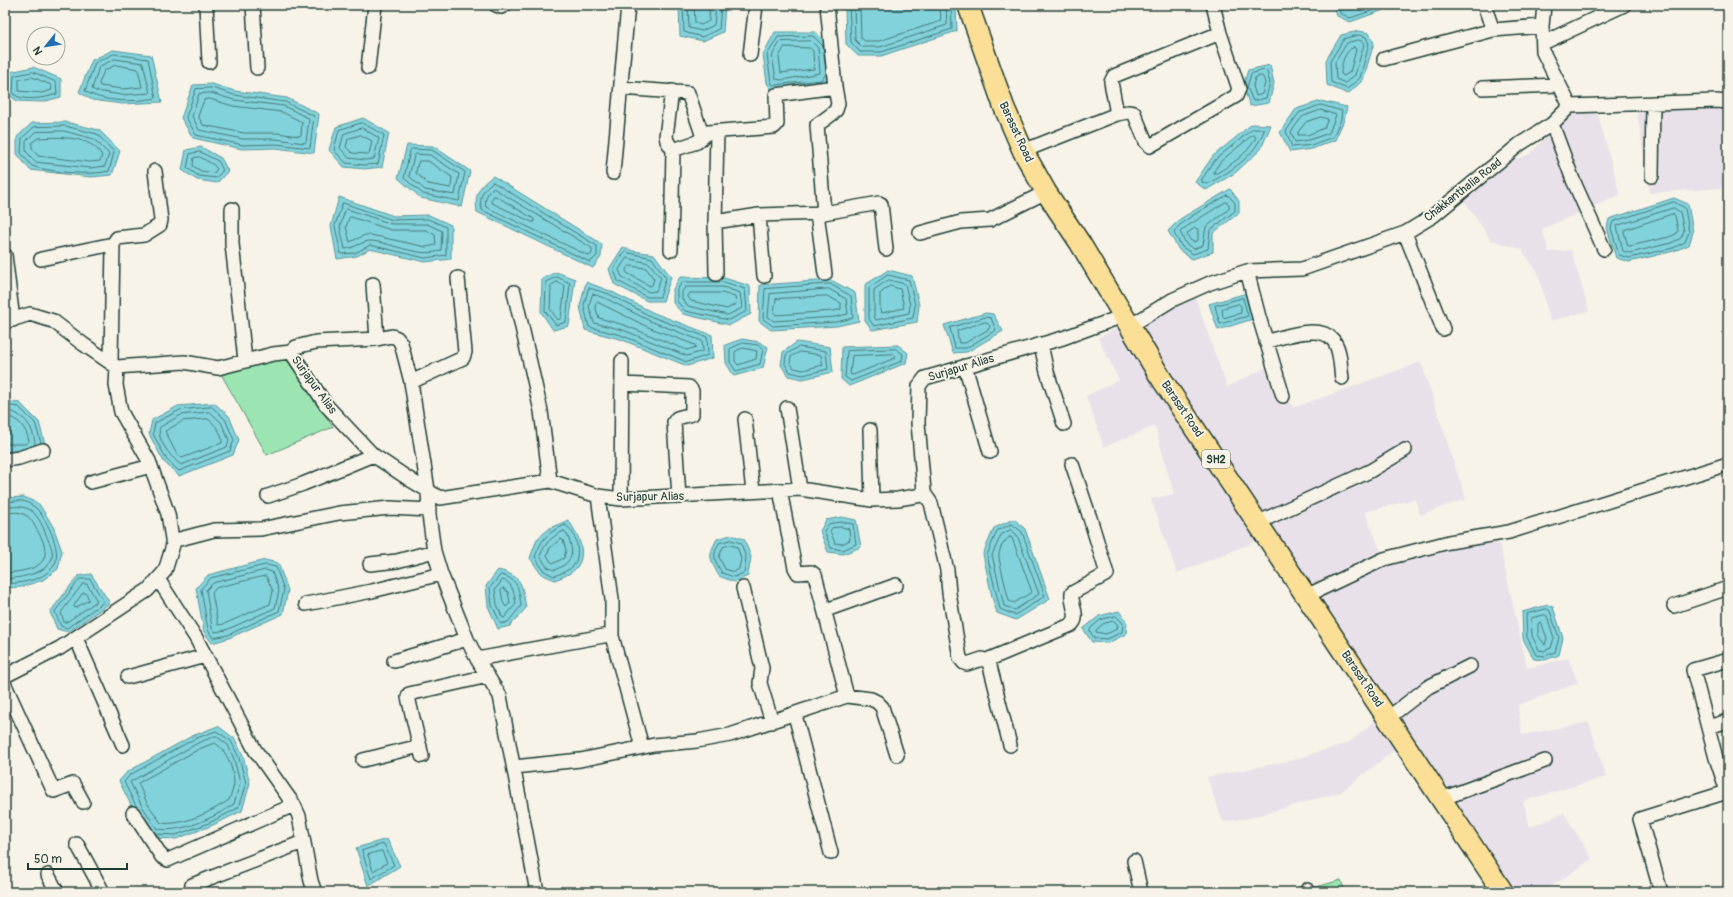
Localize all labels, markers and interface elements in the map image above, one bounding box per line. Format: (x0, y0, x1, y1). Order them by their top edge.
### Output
north arrow (26, 26, 66, 66)
text: N (30, 44, 45, 57)
street label: Barasat Road (995, 99, 1037, 165)
street label: Chakkanthalia Road (1421, 155, 1505, 225)
street label: Surjapur Alias (926, 351, 996, 385)
street label: Surjapur Alias (288, 353, 340, 417)
street label: Barasat Road (1158, 378, 1206, 440)
road number: SH2 (1202, 450, 1230, 468)
street label: Surjapur Alias (616, 489, 685, 505)
street label: Barasat Road (1338, 648, 1386, 710)
scale bar (28, 845, 127, 871)
text: 50 m (34, 852, 62, 867)

